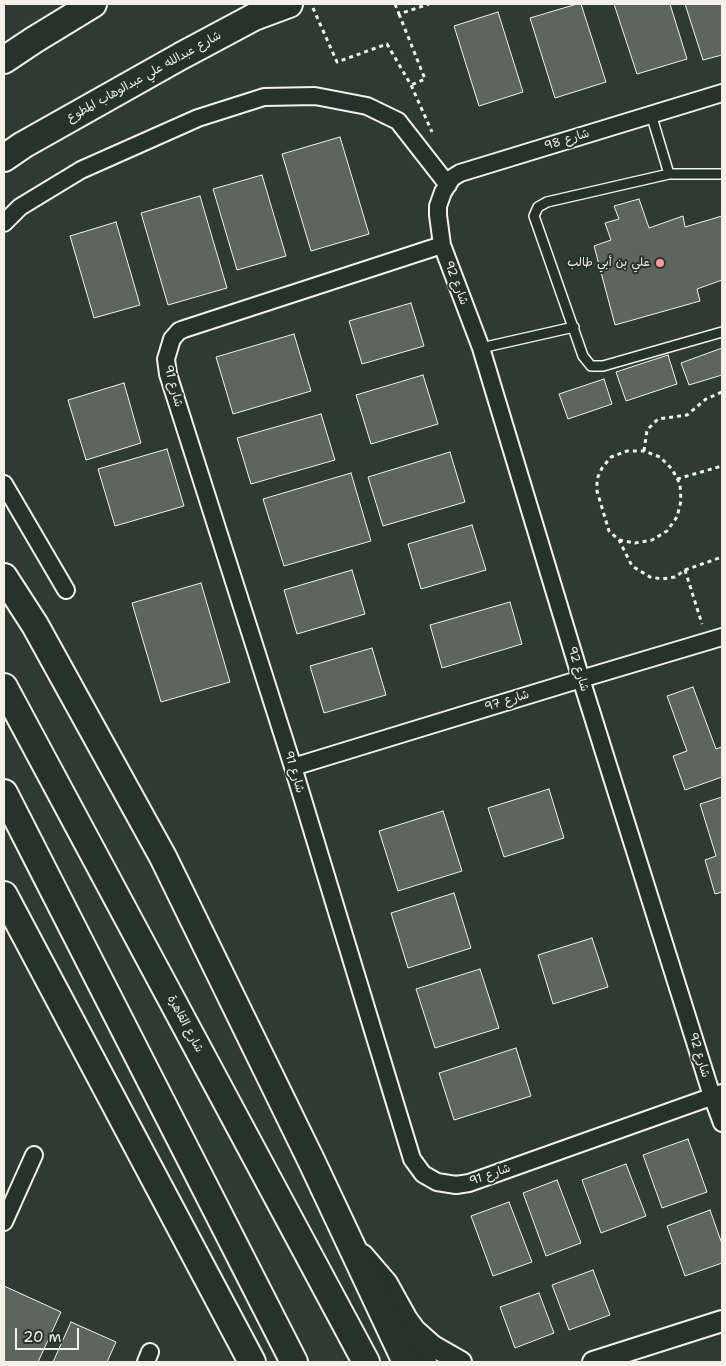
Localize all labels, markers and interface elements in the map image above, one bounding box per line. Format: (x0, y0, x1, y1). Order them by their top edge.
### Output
street label: شارع عبدالله علي عبدالوهاب المطوع (64, 28, 224, 126)
street label: شارع 98 (543, 126, 591, 154)
place label: علي بن أبي طالب (567, 256, 650, 270)
marker: علي بن أبي طالب (654, 257, 666, 269)
street label: شارع 92 (441, 259, 471, 307)
street label: شارع 91 (160, 363, 186, 409)
street label: شارع 92 (564, 645, 592, 693)
street label: شارع 97 (483, 687, 531, 715)
street label: شارع 91 (281, 749, 307, 795)
street label: شارع القاهرة (164, 993, 206, 1055)
street label: شارع 92 (685, 1031, 713, 1079)
street label: شارع 91 (467, 1161, 513, 1189)
scale bar (18, 1318, 81, 1350)
text: 20 m (23, 1327, 62, 1347)

